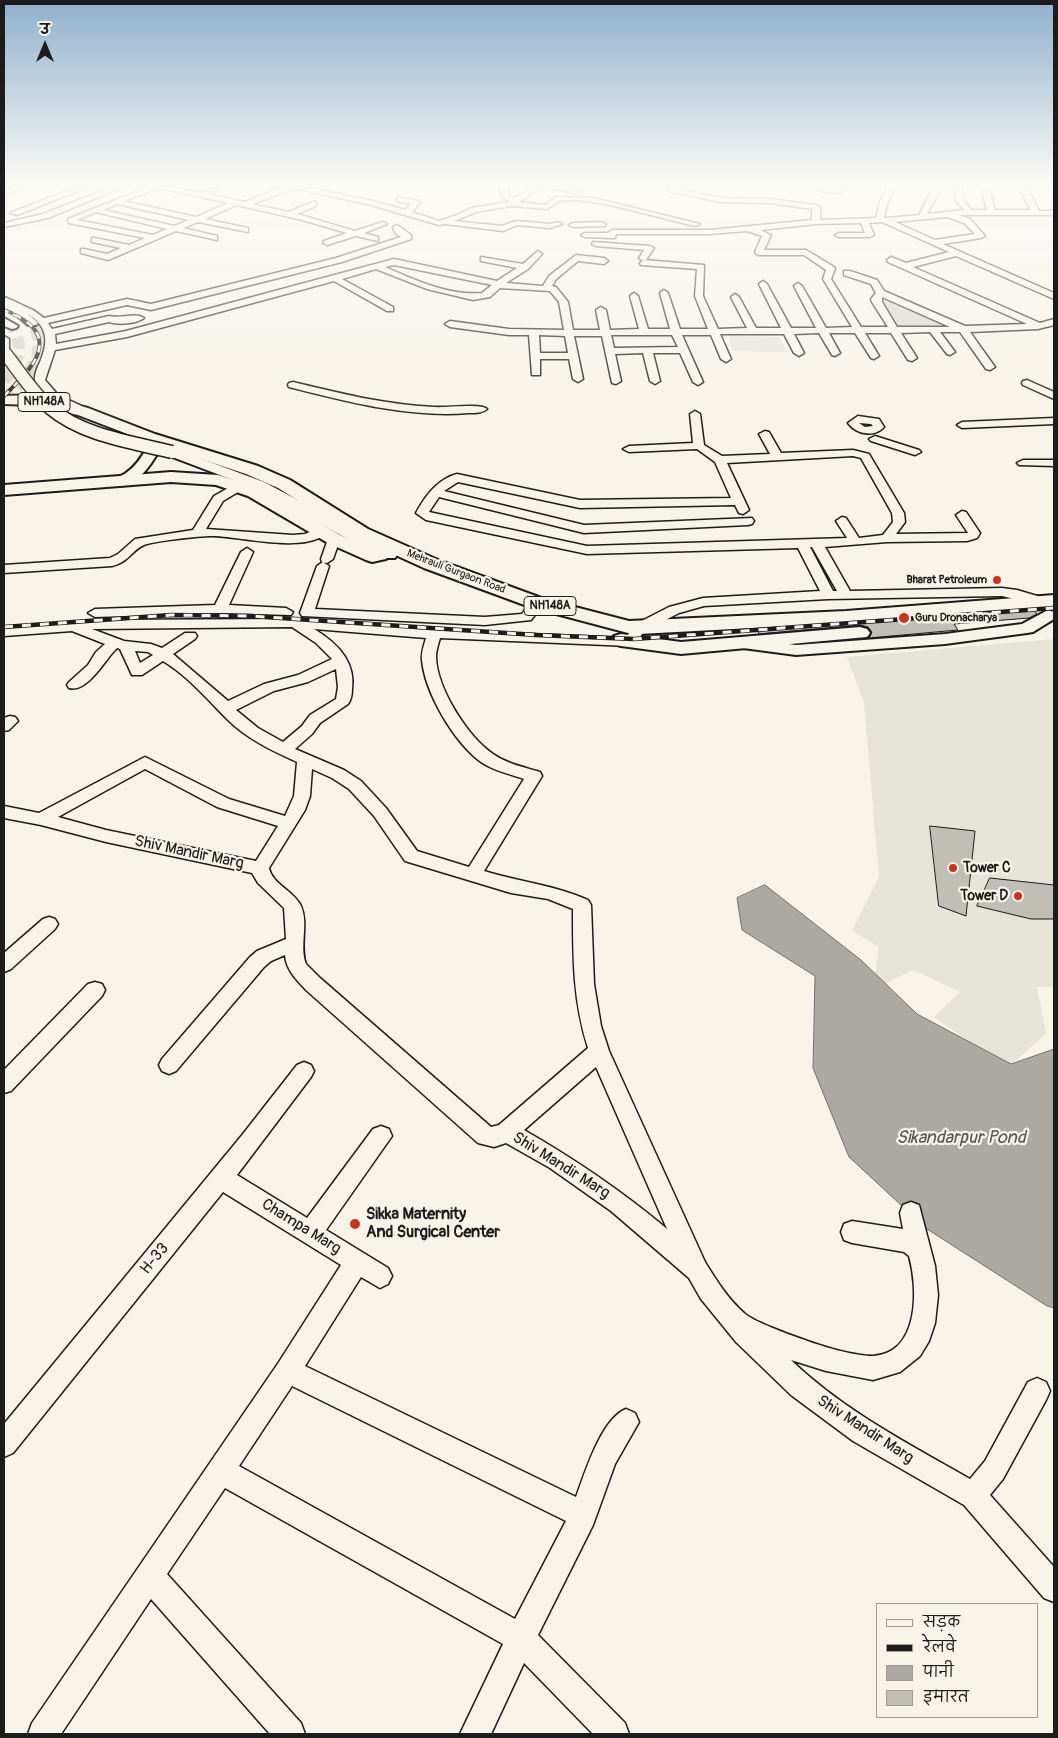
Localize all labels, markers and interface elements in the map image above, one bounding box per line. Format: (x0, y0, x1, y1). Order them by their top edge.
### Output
north arrow (20, 20, 70, 70)
text: उ (40, 21, 50, 38)
road number: NH148A (18, 392, 70, 412)
street label: Mehrauli Gurgaon Road (405, 547, 507, 597)
place label: Bharat Petroleum (906, 573, 987, 587)
marker: Bharat Petroleum (991, 574, 1003, 586)
road number: NH148A (524, 596, 576, 616)
marker: Guru Dronacharya (897, 611, 911, 625)
place label: Guru Dronacharya (915, 611, 997, 625)
street label: Shiv Mandir Marg (133, 832, 245, 874)
place label: Tower C (963, 860, 1011, 876)
marker: Tower C (947, 862, 959, 874)
place label: Tower D (960, 888, 1008, 904)
marker: Tower D (1012, 890, 1024, 902)
water label: Sikandarpur Pond (896, 1127, 1026, 1149)
street label: Shiv Mandir Marg (509, 1128, 613, 1204)
street label: Champa Marg (258, 1195, 344, 1259)
place label: Sikka Maternity And Surgical Center (366, 1205, 500, 1243)
marker: Sikka Maternity And Surgical Center (348, 1217, 362, 1231)
street label: H-33 (137, 1239, 173, 1279)
street label: Shiv Mandir Marg (813, 1392, 917, 1468)
legend (876, 1603, 1038, 1718)
text: सड़क (923, 1613, 960, 1632)
text: रेलवे (923, 1638, 956, 1657)
text: पानी (923, 1663, 954, 1682)
text: इमारत (923, 1688, 969, 1707)

